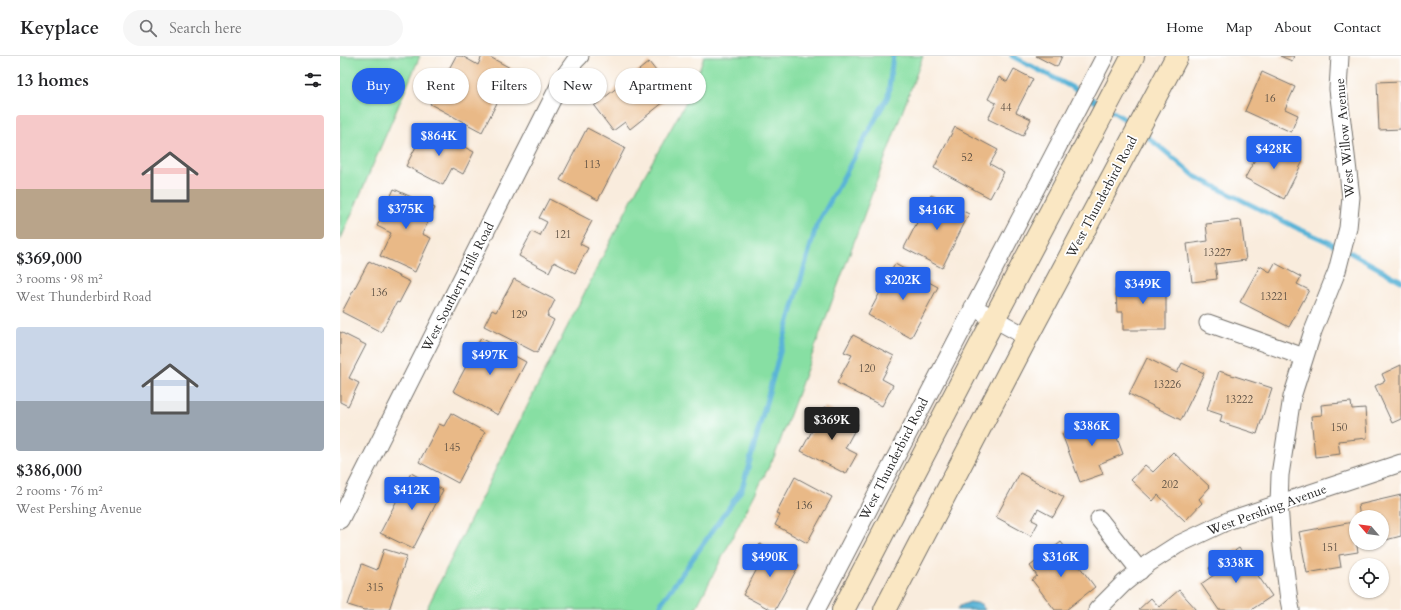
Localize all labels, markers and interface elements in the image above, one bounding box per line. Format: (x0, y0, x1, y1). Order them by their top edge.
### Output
search box (123, 10, 403, 46)
text: Keyplace (20, 15, 99, 41)
icon: search (137, 17, 159, 39)
text: Search here (169, 18, 242, 38)
text: Home (1166, 18, 1204, 37)
text: Map (1226, 18, 1252, 37)
text: About (1274, 18, 1311, 37)
text: Contact (1333, 18, 1381, 37)
chip: Buy (352, 68, 405, 104)
chip: Rent (413, 68, 469, 104)
chip: Filters (477, 68, 541, 104)
chip: New (549, 68, 607, 104)
chip: Apartment (615, 68, 706, 104)
text: 13 homes (16, 69, 89, 92)
icon: filters (302, 69, 324, 91)
street label: West Willow Avenue (1331, 77, 1359, 200)
house number: 16 (1264, 91, 1276, 106)
house number: 44 (1000, 100, 1012, 115)
pin: $864K (411, 123, 467, 157)
text: $864K (420, 127, 458, 145)
street label: West Thunderbird Road (1062, 133, 1142, 262)
pin: $428K (1246, 136, 1302, 170)
text: $428K (1255, 140, 1293, 158)
icon: home (134, 141, 206, 213)
house number: 52 (961, 150, 973, 165)
house number: 113 (584, 157, 601, 172)
pin: $375K (378, 196, 434, 230)
pin: $416K (909, 197, 965, 231)
text: $375K (387, 200, 425, 218)
text: $416K (918, 201, 956, 219)
street label: West Southern Hills Road (417, 219, 499, 356)
house number: 121 (555, 227, 571, 242)
house number: 13227 (1203, 245, 1231, 260)
text: $369,000 (16, 247, 82, 270)
pin: $202K (875, 267, 931, 301)
text: 3 rooms · 98 m² (16, 270, 103, 288)
text: $202K (884, 271, 922, 289)
pin: $349K (1115, 271, 1171, 305)
text: $349K (1124, 275, 1162, 293)
house number: 136 (371, 285, 388, 300)
text: West Thunderbird Road (16, 288, 151, 306)
house number: 13221 (1260, 289, 1288, 304)
house number: 129 (511, 307, 528, 322)
pin: $497K (462, 342, 518, 376)
text: $497K (471, 346, 509, 364)
icon: home (134, 353, 206, 425)
house number: 120 (859, 361, 876, 376)
house number: 13226 (1153, 377, 1181, 392)
house number: 13222 (1225, 392, 1253, 407)
street label: West Thunderbird Road (855, 395, 933, 524)
pin: $369K (804, 407, 860, 441)
text: $369K (813, 411, 851, 429)
pin: $386K (1064, 413, 1120, 447)
text: $386K (1073, 417, 1111, 435)
house number: 150 (1331, 420, 1348, 435)
house number: 145 (444, 440, 460, 455)
text: $386,000 (16, 459, 82, 482)
pin: $412K (384, 477, 440, 511)
house number: 202 (1162, 477, 1179, 492)
street label: West Pershing Avenue (1204, 480, 1329, 540)
text: $412K (393, 481, 431, 499)
text: 2 rooms · 76 m² (16, 482, 103, 500)
house number: 136 (796, 498, 813, 513)
text: West Pershing Avenue (16, 500, 142, 518)
north arrow (1349, 510, 1389, 550)
map controls (1349, 510, 1389, 598)
house number: 151 (1322, 540, 1338, 555)
pin: $490K (742, 544, 798, 578)
pin: $316K (1033, 544, 1089, 578)
text: $490K (751, 548, 789, 566)
text: $316K (1042, 548, 1080, 566)
pin: $338K (1208, 550, 1264, 584)
text: $338K (1217, 554, 1255, 572)
button: locate (1349, 558, 1389, 598)
house number: 315 (367, 580, 383, 595)

